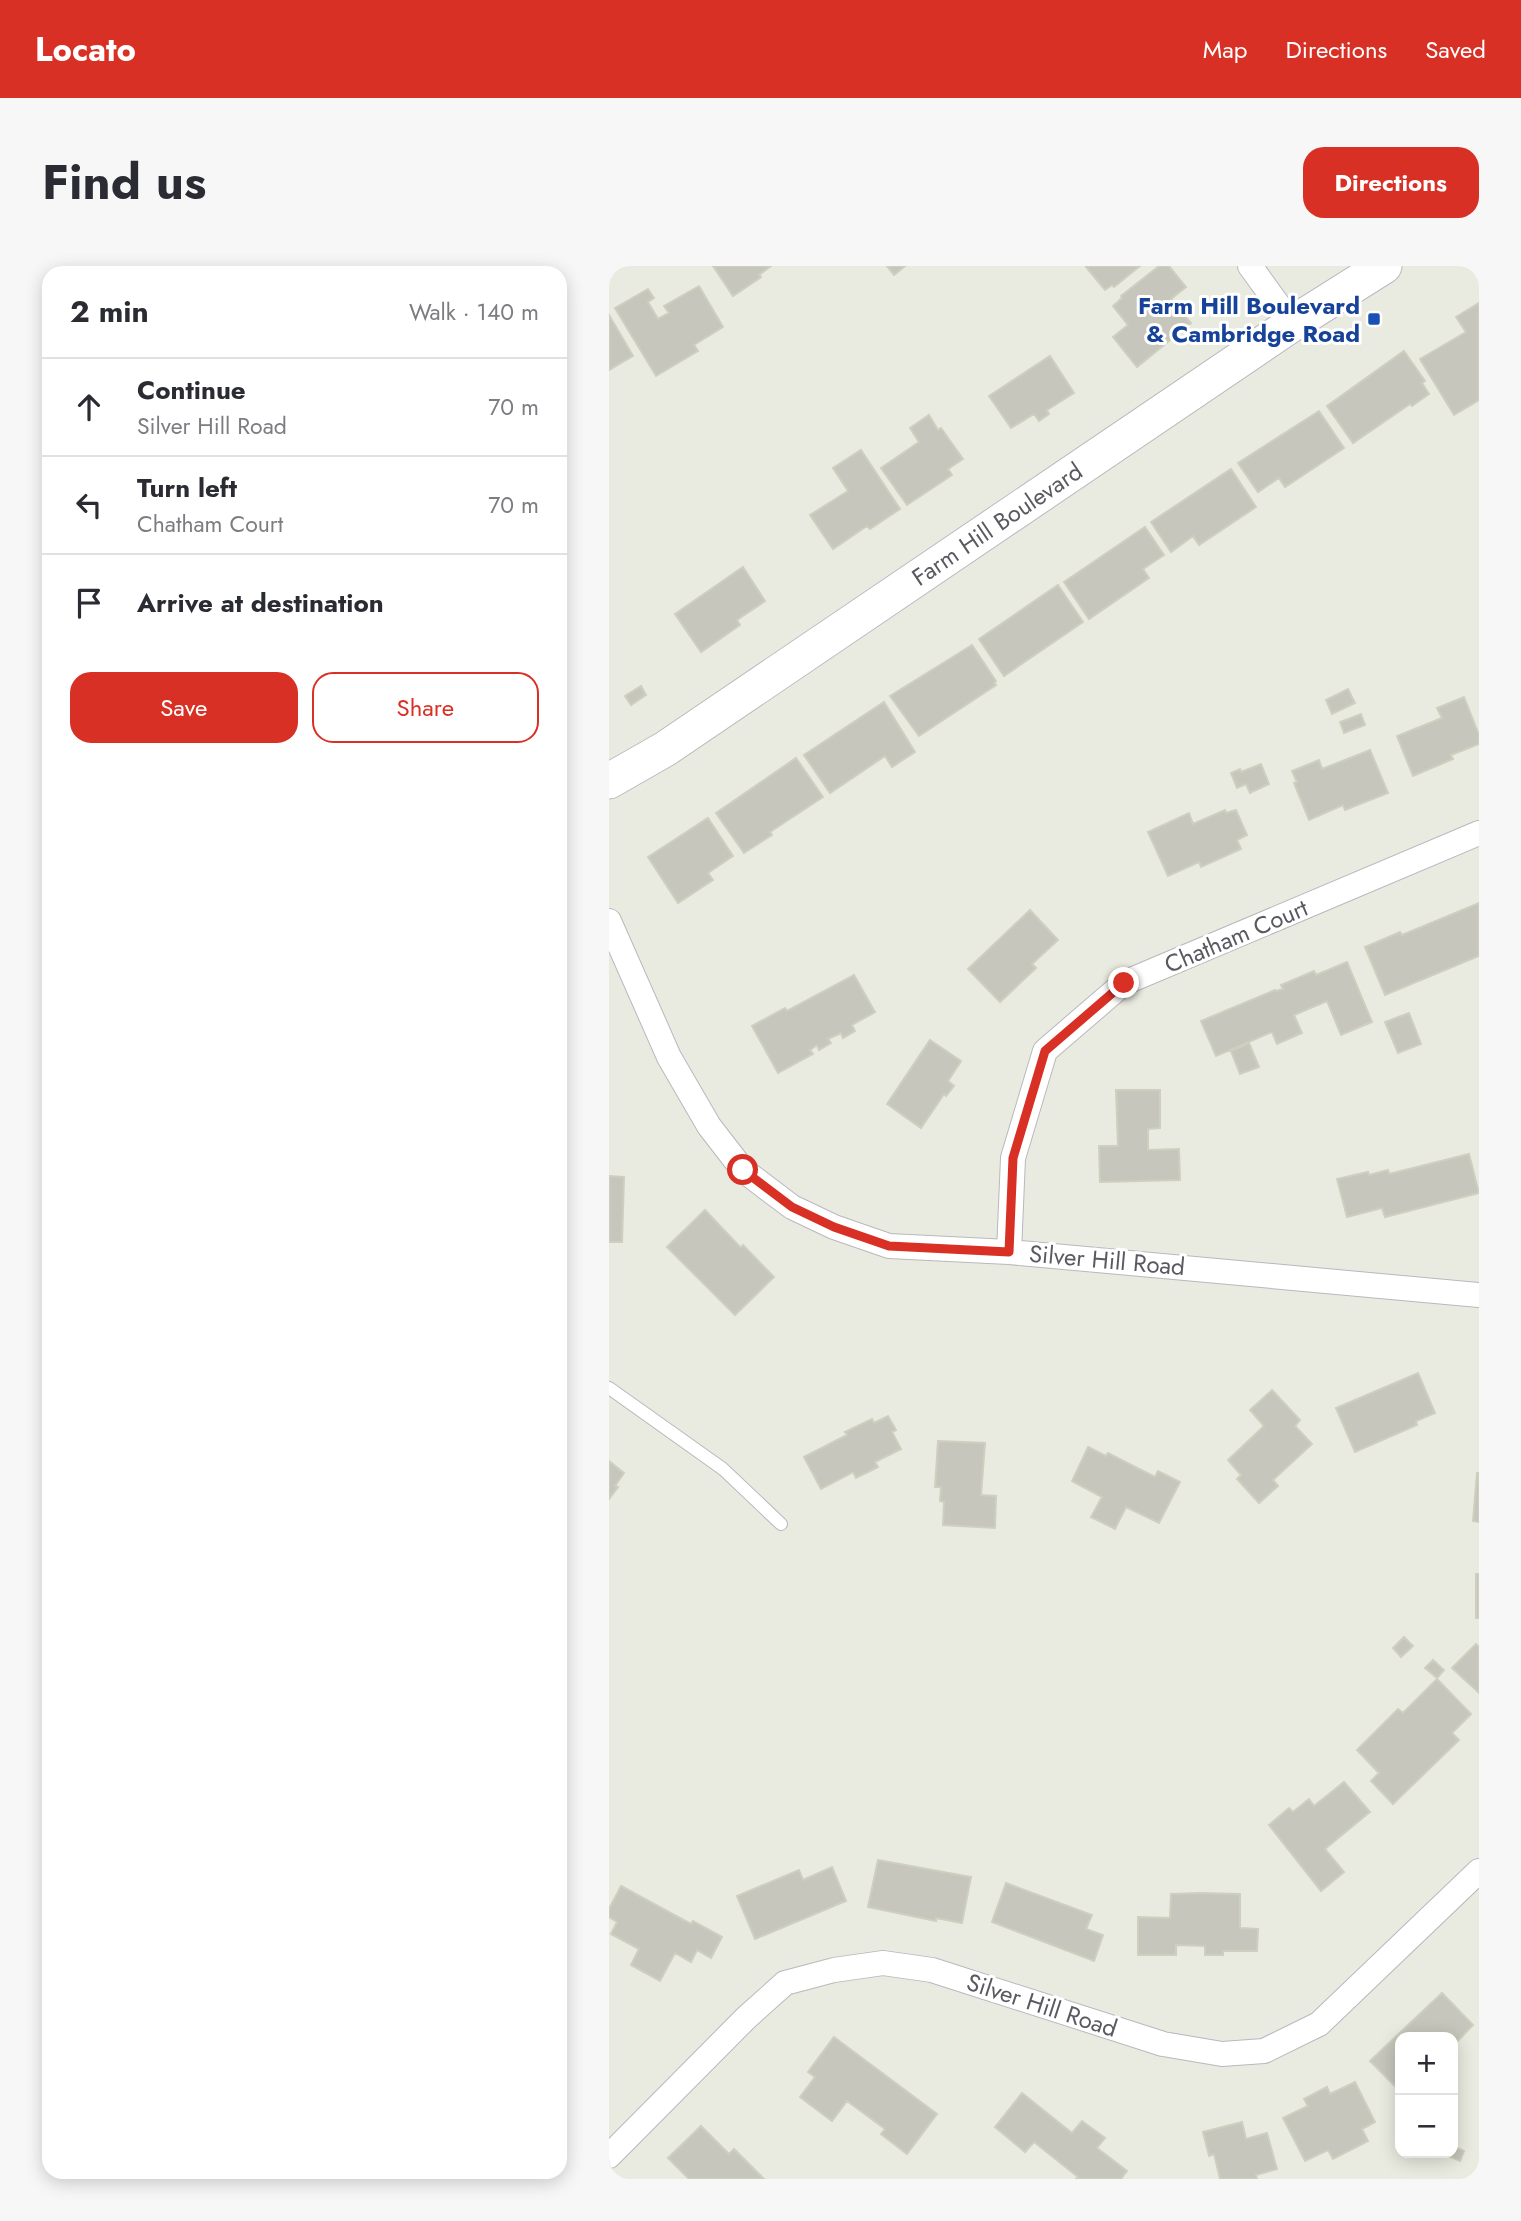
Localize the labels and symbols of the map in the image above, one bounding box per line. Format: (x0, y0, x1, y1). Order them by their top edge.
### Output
place label: Farm Hill Boulevard & Cambridge Road (1138, 288, 1360, 351)
marker: Farm Hill Boulevard & Cambridge Road (1366, 311, 1382, 327)
street label: Farm Hill Boulevard (905, 454, 1089, 594)
street label: Chatham Court (1159, 890, 1313, 982)
route end (1108, 967, 1139, 998)
route start (727, 1154, 758, 1185)
street label: Silver Hill Road (1028, 1236, 1186, 1284)
street label: Silver Hill Road (962, 1964, 1122, 2046)

